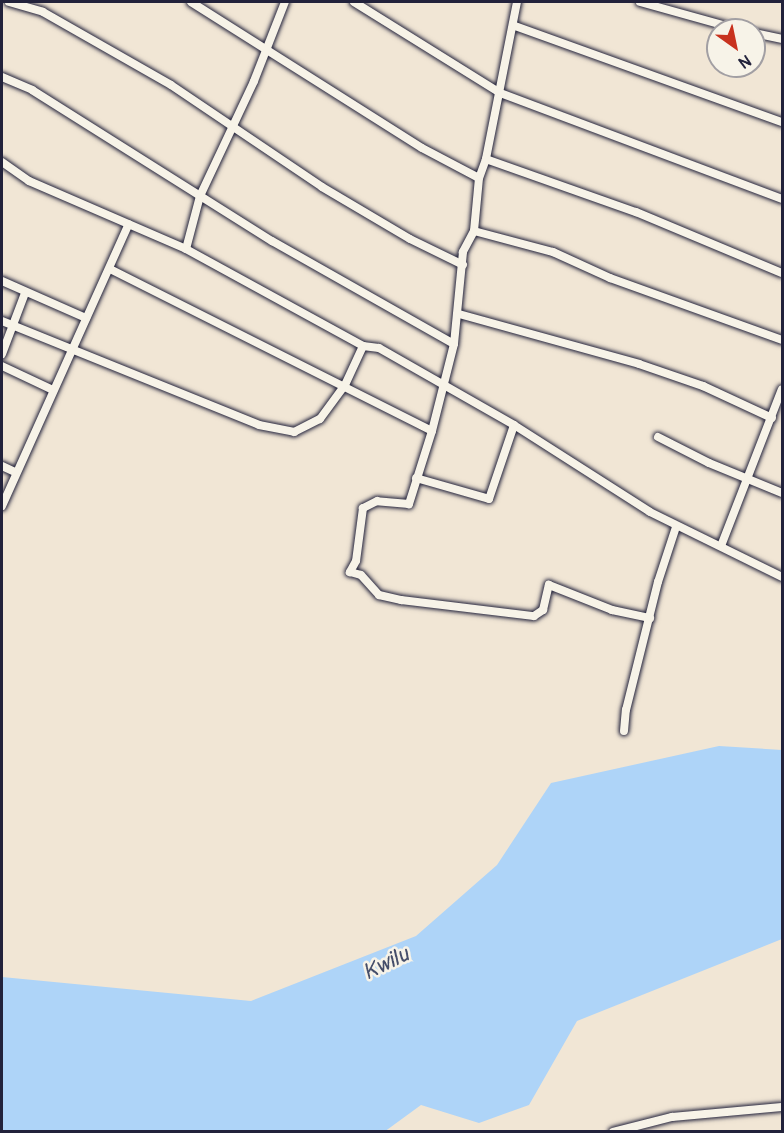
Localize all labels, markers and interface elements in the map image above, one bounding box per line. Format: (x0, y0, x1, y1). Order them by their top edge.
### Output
north arrow (706, 18, 766, 78)
text: N (735, 50, 755, 73)
water label: Kwilu (358, 942, 414, 986)

